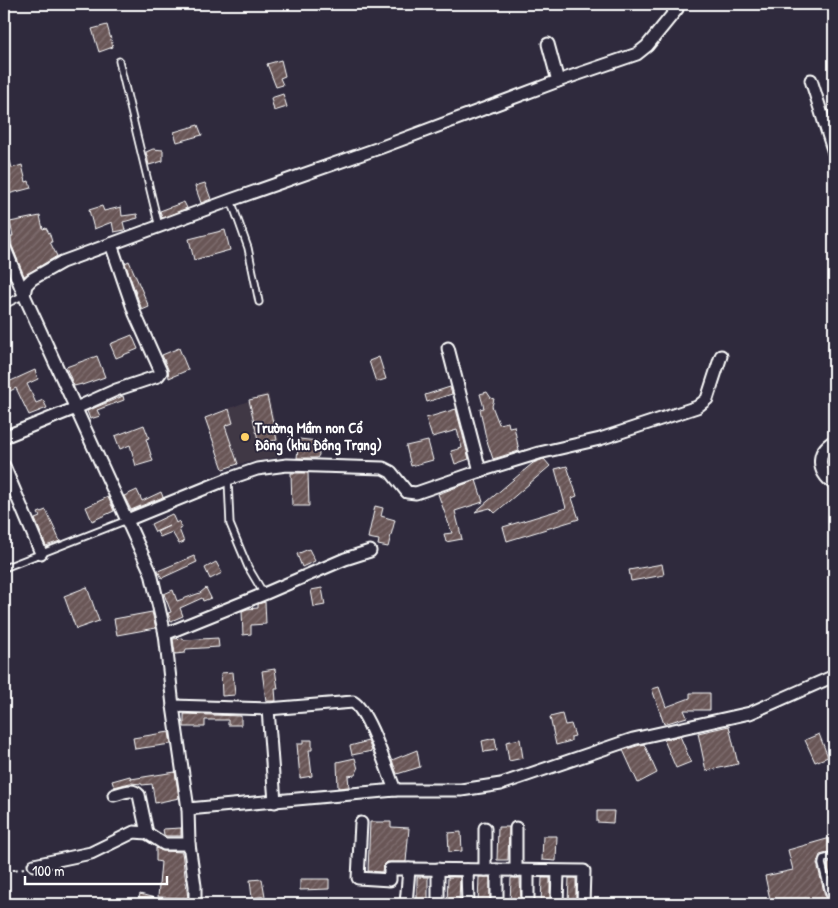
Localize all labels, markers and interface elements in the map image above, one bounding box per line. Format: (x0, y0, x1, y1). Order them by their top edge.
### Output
place label: Trường Mầm non Cổ Đông (khu Đồng Trạng) (254, 417, 382, 456)
marker: Trường Mầm non Cổ Đông (khu Đồng Trạng) (239, 431, 251, 443)
scale bar (25, 853, 168, 885)
text: 100 m (32, 860, 65, 881)

